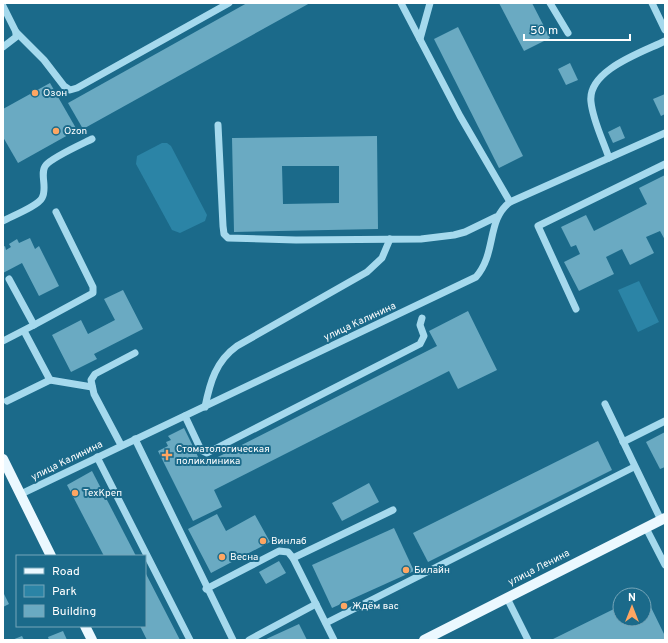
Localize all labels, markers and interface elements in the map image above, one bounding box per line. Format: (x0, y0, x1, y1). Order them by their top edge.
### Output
scale bar (524, 16, 630, 42)
text: 50 m (530, 23, 558, 39)
place label: Озон (43, 87, 67, 100)
marker: Озон (30, 88, 40, 98)
place label: Ozon (64, 125, 87, 138)
marker: Ozon (51, 126, 61, 136)
street label: улица Калинина (322, 300, 398, 344)
street label: улица Калинина (29, 438, 105, 484)
place label: Стоматологическая поликлиника (176, 443, 270, 468)
marker: Стоматологическая поликлиника (161, 449, 173, 461)
place label: ТехКреп (83, 487, 122, 500)
marker: ТехКреп (70, 488, 80, 498)
place label: Винлаб (271, 535, 307, 548)
marker: Винлаб (258, 536, 268, 546)
street label: улица Ленина (506, 547, 572, 589)
place label: Весна (230, 551, 258, 564)
marker: Весна (217, 552, 227, 562)
legend (16, 555, 146, 627)
text: Road (52, 564, 80, 580)
place label: Билайн (414, 564, 450, 577)
marker: Билайн (401, 565, 411, 575)
text: Park (52, 584, 77, 600)
north arrow (612, 587, 652, 627)
text: N (628, 591, 636, 605)
place label: Ждём вас (352, 600, 399, 613)
marker: Ждём вас (339, 601, 349, 611)
text: Building (52, 604, 96, 620)

